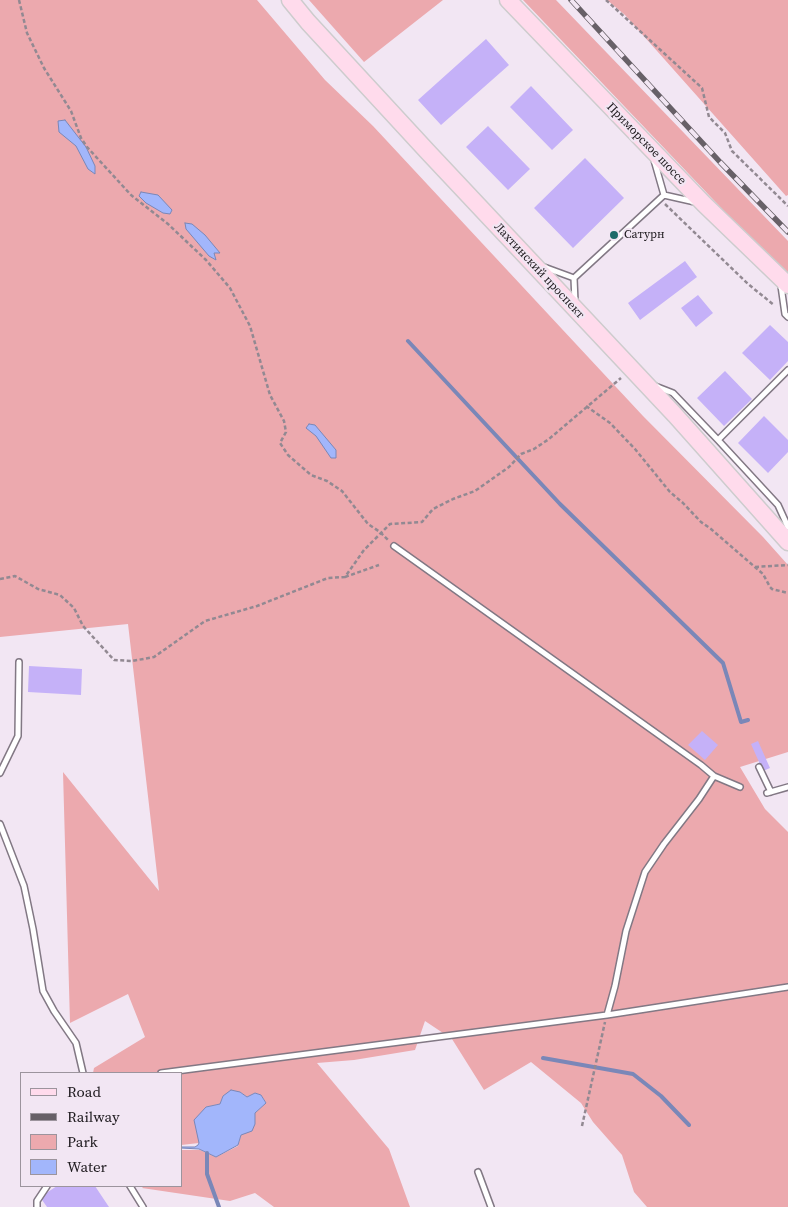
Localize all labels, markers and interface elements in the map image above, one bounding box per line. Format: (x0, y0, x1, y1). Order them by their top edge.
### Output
street label: Приморское шоссе (603, 100, 689, 188)
street label: Лахтинский проспект (491, 220, 587, 322)
place label: Сатурн (624, 228, 665, 242)
marker: Сатурн (608, 229, 620, 241)
legend (20, 1072, 182, 1187)
text: Road (67, 1081, 101, 1102)
text: Railway (67, 1106, 120, 1127)
text: Park (67, 1131, 98, 1152)
text: Water (67, 1156, 107, 1177)

